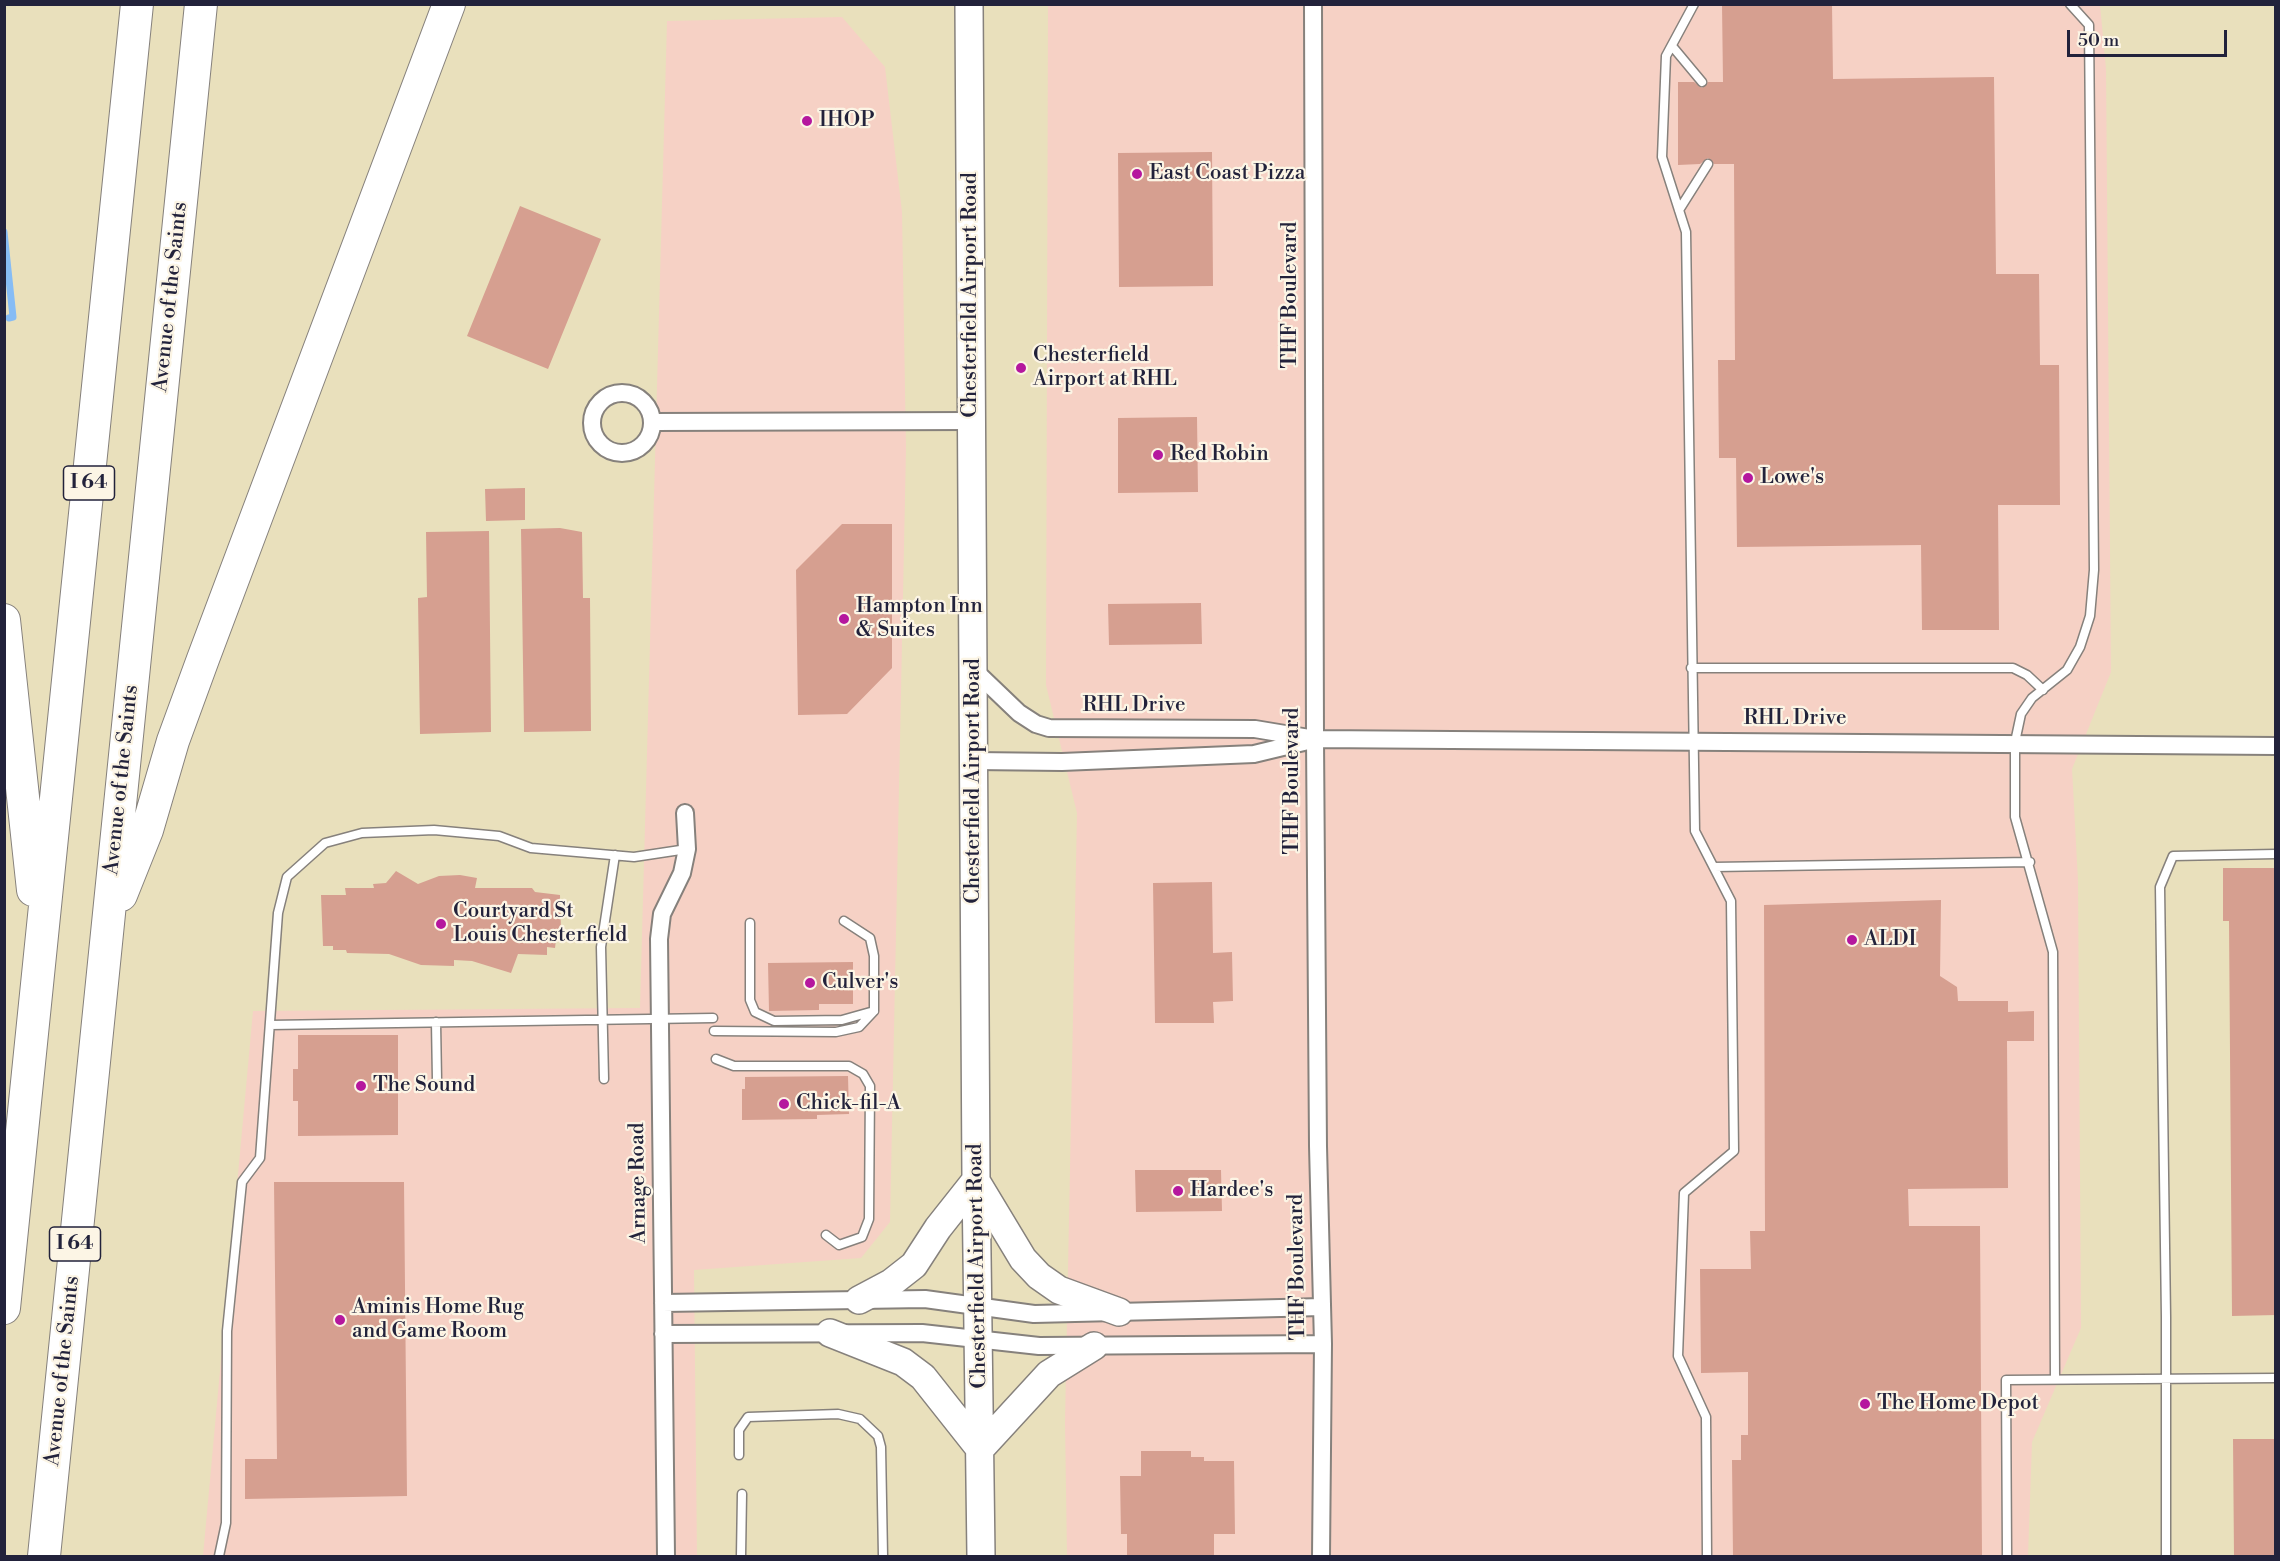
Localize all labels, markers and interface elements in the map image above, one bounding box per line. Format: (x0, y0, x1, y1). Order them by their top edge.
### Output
scale bar (2070, 18, 2230, 56)
text: 50 m (2078, 29, 2119, 52)
place label: IHOP (819, 108, 875, 134)
marker: IHOP (800, 114, 814, 128)
place label: East Coast Pizza (1149, 161, 1305, 187)
marker: East Coast Pizza (1130, 167, 1144, 181)
street label: Chesterfield Airport Road (958, 172, 984, 418)
street label: Avenue of the Saints (148, 201, 194, 393)
street label: THF Boulevard (1278, 222, 1304, 368)
place label: Chesterfield Airport at RHL (1033, 343, 1177, 393)
marker: Chesterfield Airport at RHL (1014, 361, 1028, 375)
place label: Red Robin (1170, 442, 1269, 468)
marker: Red Robin (1151, 448, 1165, 462)
place label: Lowe's (1760, 465, 1824, 491)
road number: I 64 (64, 466, 115, 500)
marker: Lowe's (1741, 471, 1755, 485)
place label: Hampton Inn & Suites (856, 594, 983, 644)
marker: Hampton Inn & Suites (837, 612, 851, 626)
street label: Chesterfield Airport Road (961, 658, 987, 904)
street label: Avenue of the Saints (99, 684, 145, 876)
street label: RHL Drive (1082, 693, 1186, 719)
street label: RHL Drive (1743, 706, 1847, 732)
street label: THF Boulevard (1280, 708, 1306, 854)
place label: Courtyard St Louis Chesterfield (453, 899, 627, 949)
marker: Courtyard St Louis Chesterfield (434, 917, 448, 931)
place label: ALDI (1864, 927, 1917, 953)
marker: ALDI (1845, 933, 1859, 947)
place label: Culver's (822, 970, 898, 996)
marker: Culver's (803, 976, 817, 990)
place label: The Sound (373, 1073, 475, 1099)
marker: The Sound (354, 1079, 368, 1093)
place label: Chick-fil-A (796, 1091, 901, 1117)
marker: Chick-fil-A (777, 1097, 791, 1111)
street label: Arnage Road (625, 1122, 653, 1244)
street label: Chesterfield Airport Road (963, 1143, 993, 1389)
place label: Hardee's (1190, 1178, 1273, 1204)
marker: Hardee's (1171, 1184, 1185, 1198)
street label: THF Boulevard (1284, 1193, 1312, 1341)
road number: I 64 (50, 1227, 100, 1261)
street label: Avenue of the Saints (40, 1275, 86, 1467)
place label: Aminis Home Rug and Game Room (352, 1295, 524, 1345)
marker: Aminis Home Rug and Game Room (333, 1313, 347, 1327)
place label: The Home Depot (1877, 1391, 2039, 1417)
marker: The Home Depot (1858, 1397, 1872, 1411)

